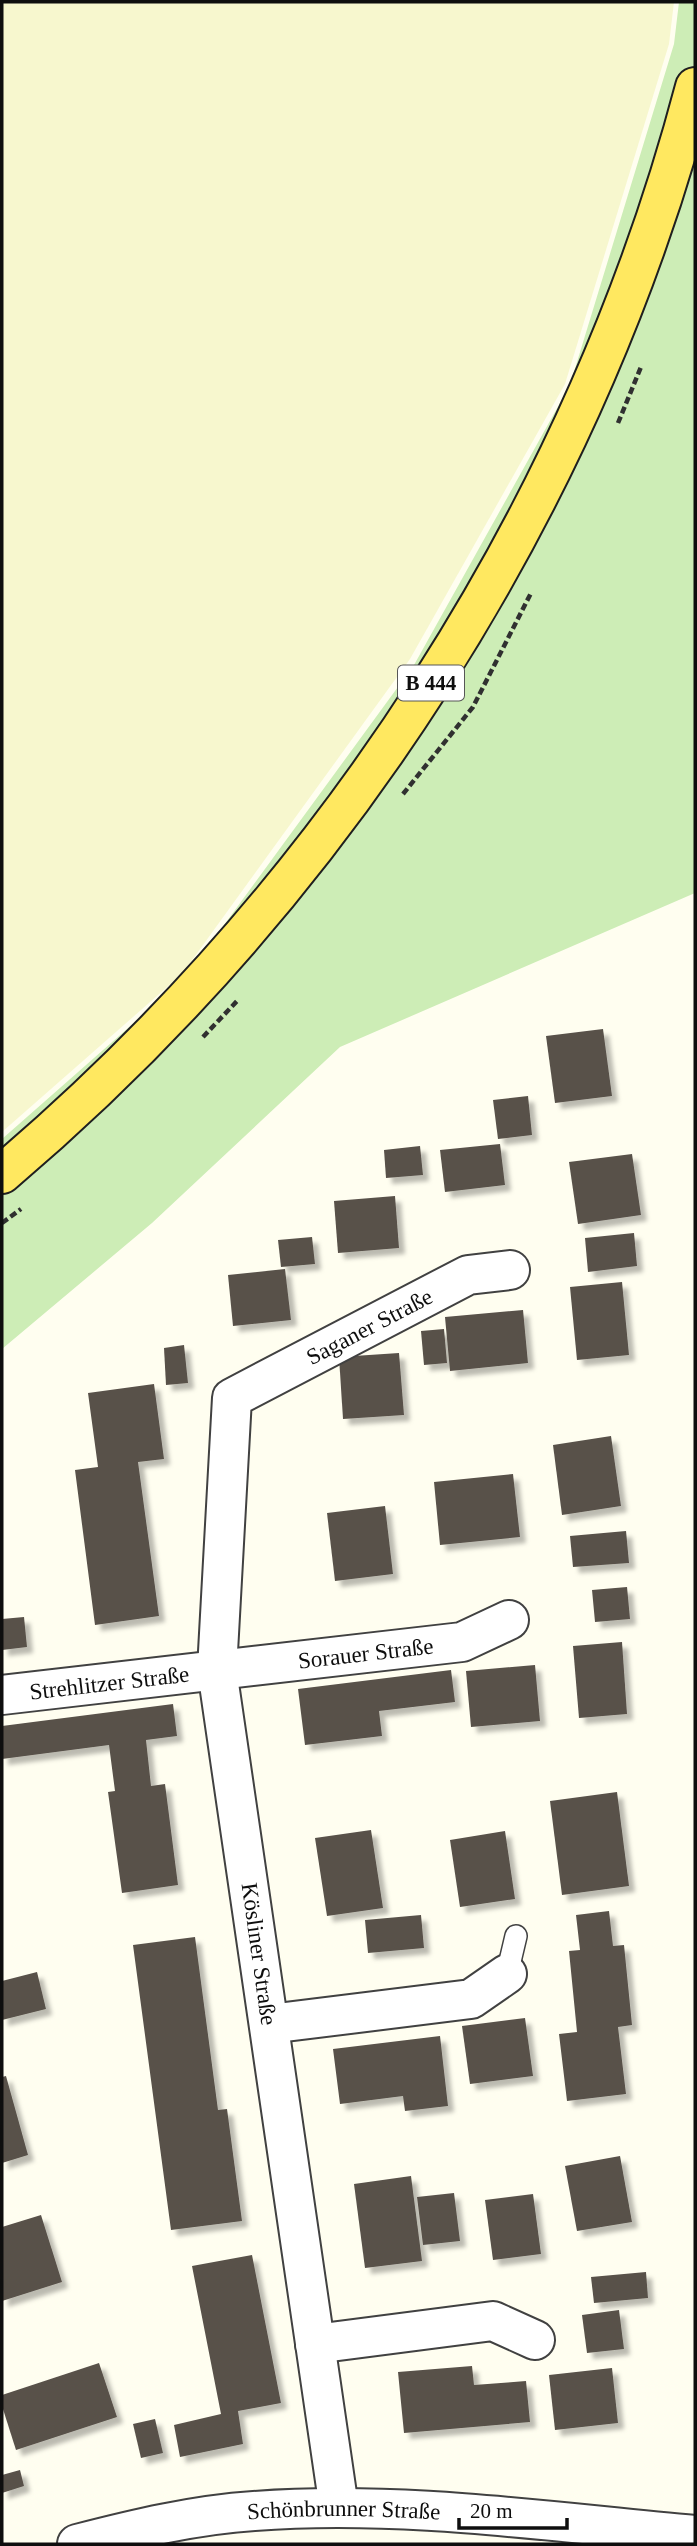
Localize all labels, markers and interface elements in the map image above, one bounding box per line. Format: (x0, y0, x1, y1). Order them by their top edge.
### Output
road number: B 444 (398, 666, 464, 700)
street label: Saganer Straße (302, 1283, 436, 1370)
street label: Sorauer Straße (297, 1633, 435, 1673)
street label: Strehlitzer Straße (28, 1661, 190, 1704)
street label: Kösliner Straße (237, 1881, 281, 2027)
scale bar (459, 2486, 568, 2530)
street label: Schönbrunner Straße (246, 2496, 441, 2524)
text: 20 m (470, 2499, 513, 2523)

